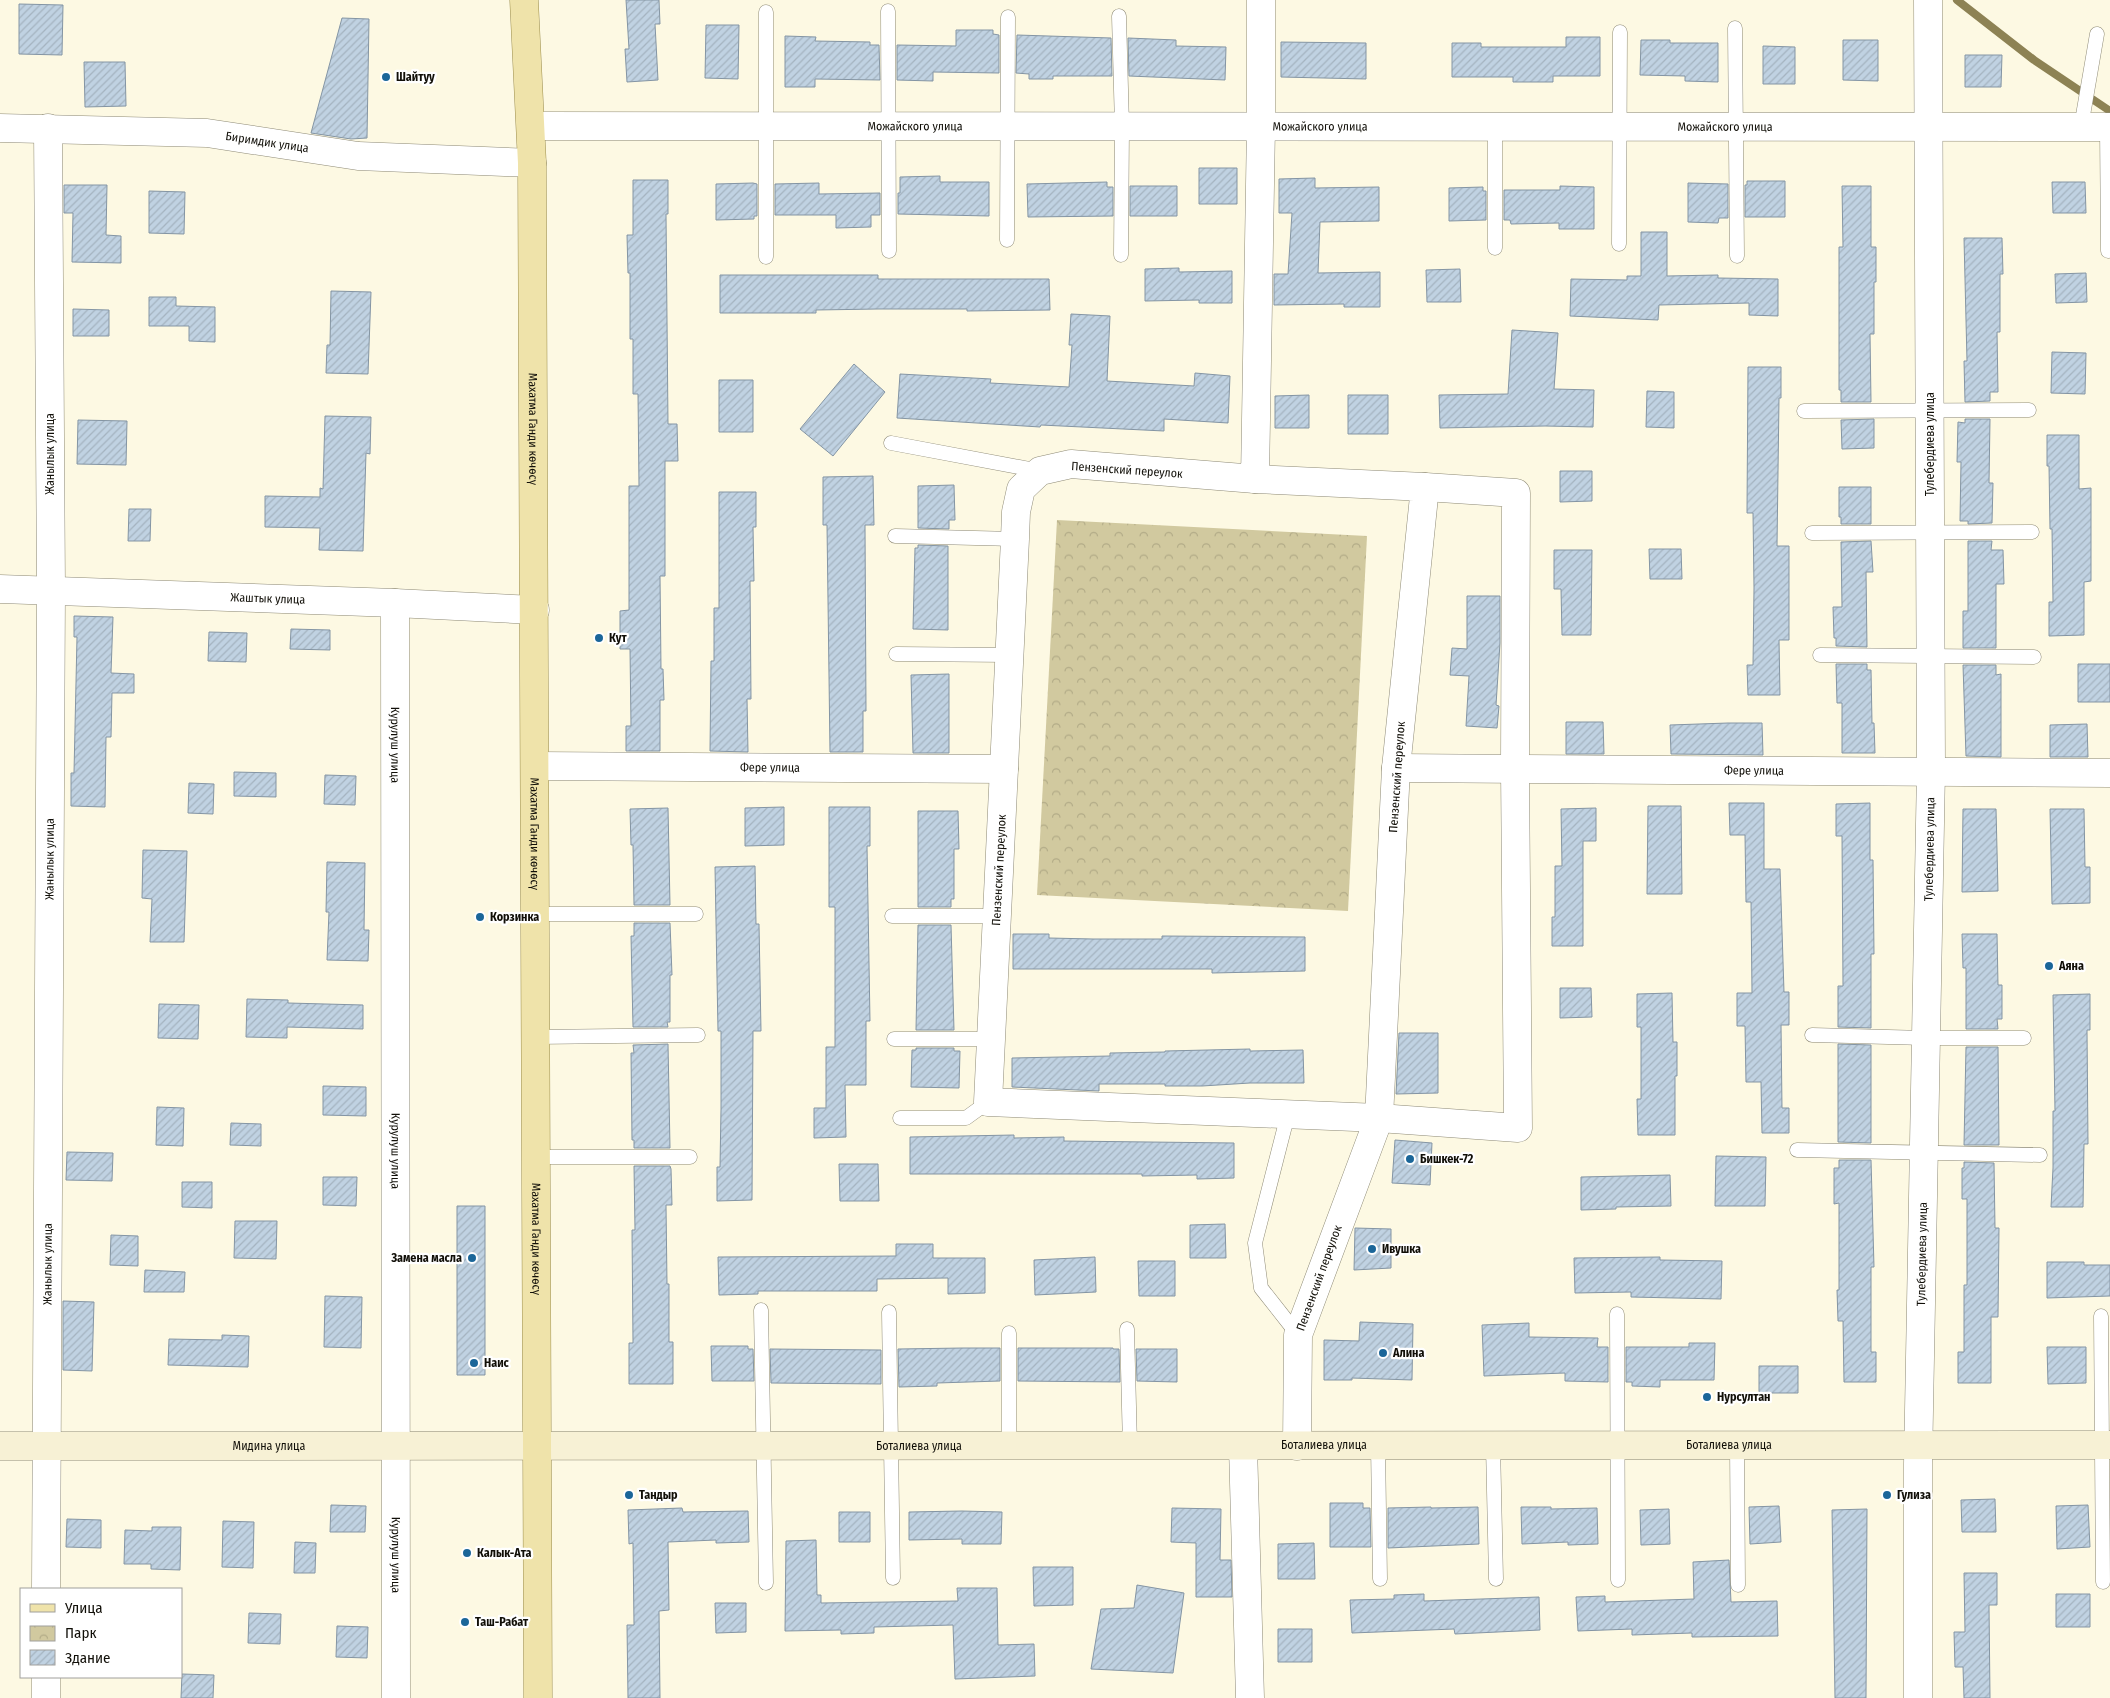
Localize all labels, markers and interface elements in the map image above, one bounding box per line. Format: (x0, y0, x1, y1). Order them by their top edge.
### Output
place label: Шайтуу (396, 70, 435, 84)
marker: Шайтуу (380, 71, 392, 83)
street label: Можайского улица (867, 119, 963, 133)
street label: Можайского улица (1272, 119, 1368, 134)
street label: Можайского улица (1677, 120, 1773, 134)
street label: Биримдик улица (225, 129, 310, 155)
street label: Махатма Ганди көчөсү (526, 373, 540, 486)
street label: Тулебердиева улица (1923, 392, 1937, 496)
street label: Жанылык улица (43, 413, 57, 495)
street label: Пензенский переулок (1071, 459, 1183, 481)
street label: Жаштык улица (230, 590, 306, 607)
place label: Кут (609, 631, 627, 645)
marker: Кут (593, 632, 605, 644)
street label: Курулуш улица (388, 707, 402, 783)
street label: Пензенский переулок (1386, 721, 1408, 833)
street label: Фере улица (740, 760, 800, 775)
street label: Фере улица (1724, 763, 1784, 778)
street label: Махатма Ганди көчөсү (527, 778, 542, 891)
street label: Тулебердиева улица (1922, 797, 1937, 901)
street label: Пензенский переулок (989, 814, 1009, 926)
street label: Жанылык улица (42, 818, 57, 900)
place label: Корзинка (490, 910, 539, 924)
marker: Корзинка (474, 911, 486, 923)
place label: Аяна (2058, 959, 2084, 973)
marker: Аяна (2043, 960, 2055, 972)
street label: Курулуш улица (388, 1113, 403, 1189)
place label: Бишкек-72 (1420, 1152, 1474, 1166)
marker: Бишкек-72 (1404, 1153, 1416, 1165)
street label: Махатма Ганди көчөсү (529, 1183, 543, 1296)
street label: Тулебердиева улица (1914, 1202, 1930, 1306)
street label: Жанылык улица (40, 1223, 55, 1305)
street label: Пензенский переулок (1293, 1223, 1345, 1333)
place label: Ивушка (1382, 1242, 1421, 1256)
marker: Ивушка (1366, 1243, 1378, 1255)
place label: Замена масла (390, 1251, 462, 1265)
marker: Замена масла (466, 1252, 478, 1264)
place label: Алина (1392, 1346, 1424, 1360)
marker: Алина (1377, 1347, 1389, 1359)
place label: Наис (484, 1356, 510, 1370)
marker: Наис (468, 1357, 480, 1369)
place label: Нурсултан (1717, 1390, 1770, 1404)
marker: Нурсултан (1701, 1391, 1713, 1403)
street label: Боталиева улица (1281, 1438, 1367, 1452)
street label: Боталиева улица (1686, 1438, 1772, 1452)
street label: Мидина улица (233, 1439, 305, 1453)
street label: Боталиева улица (876, 1439, 962, 1453)
place label: Тандыр (639, 1488, 678, 1502)
place label: Гулиза (1897, 1488, 1931, 1502)
marker: Тандыр (623, 1489, 635, 1501)
marker: Гулиза (1881, 1489, 1893, 1501)
street label: Курулуш улица (389, 1517, 403, 1593)
place label: Калык-Ата (477, 1546, 531, 1560)
marker: Калык-Ата (461, 1547, 473, 1559)
legend (20, 1588, 182, 1678)
text: Улица (64, 1599, 103, 1617)
place label: Таш-Рабат (475, 1615, 529, 1629)
marker: Таш-Рабат (459, 1616, 471, 1628)
text: Парк (65, 1624, 96, 1642)
text: Здание (65, 1649, 111, 1667)

